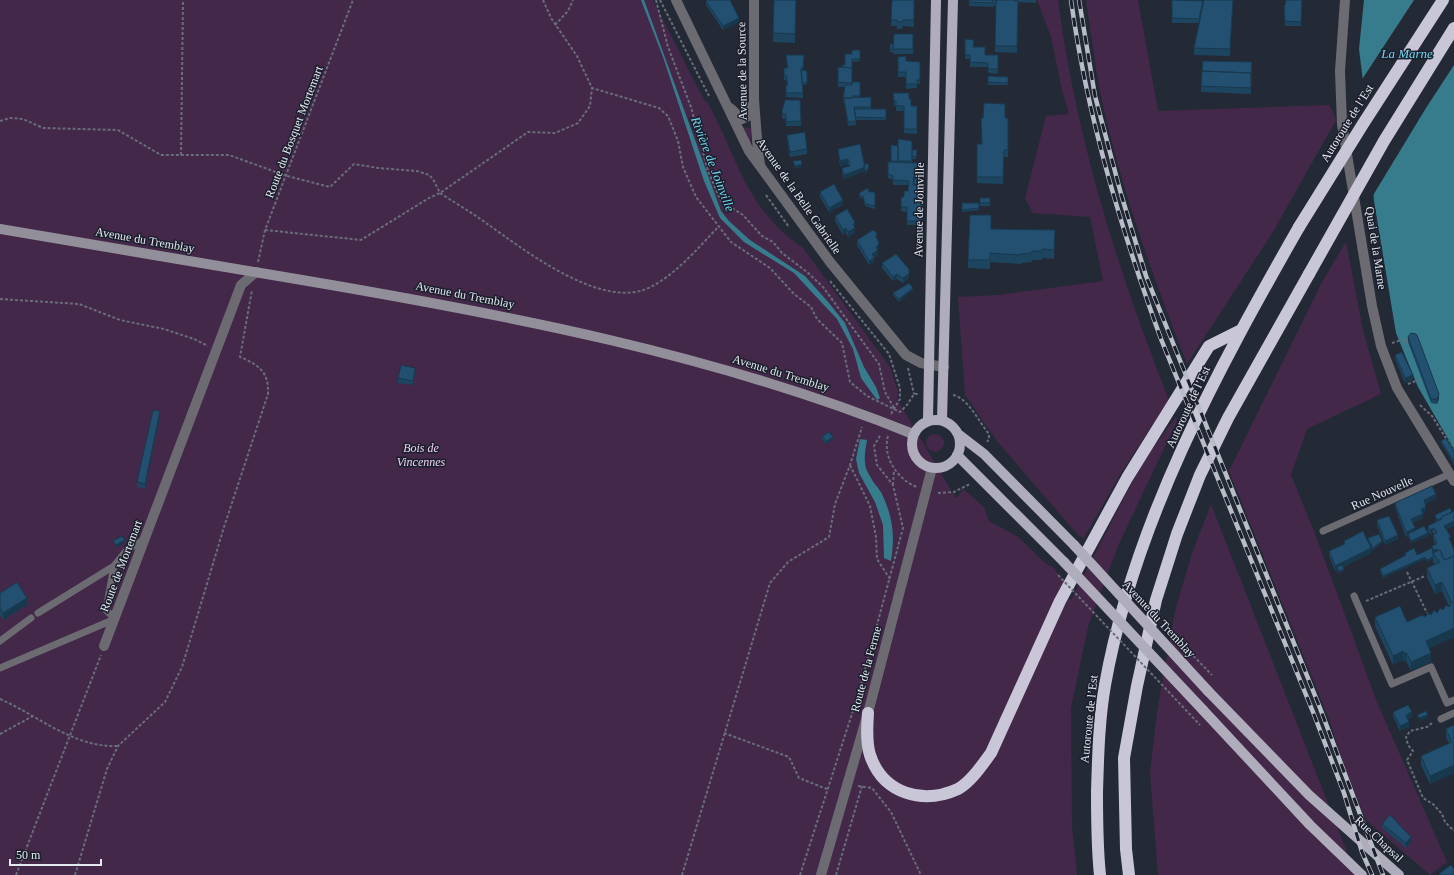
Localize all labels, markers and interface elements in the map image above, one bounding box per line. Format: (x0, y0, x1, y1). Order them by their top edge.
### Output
street label: Avenue de la Source (734, 22, 750, 120)
water label: La Marne (1380, 46, 1433, 61)
street label: Route du Bosquet Mortemart (262, 63, 326, 200)
street label: Autoroute de l’Est (1318, 81, 1377, 164)
water label: Rivière de Joinville (688, 113, 738, 214)
street label: Avenue de la Belle Gabrielle (754, 135, 844, 257)
street label: Avenue de Joinville (911, 162, 927, 258)
street label: Quai de la Marne (1363, 206, 1389, 290)
street label: Avenue du Tremblay (94, 224, 196, 256)
street label: Avenue du Tremblay (414, 279, 516, 311)
street label: Avenue du Tremblay (731, 352, 831, 394)
street label: Autoroute de l’Est (1163, 363, 1213, 450)
park label: Bois de Vincennes (397, 441, 446, 469)
street label: Rue Nouvelle (1349, 473, 1415, 513)
street label: Route de Mortemart (97, 517, 145, 614)
street label: Avenue du Tremblay (1120, 577, 1198, 661)
street label: Route de la Ferme (848, 625, 884, 713)
street label: Autoroute de l’Est (1077, 674, 1101, 764)
street label: Rue Chapsal (1352, 813, 1407, 865)
scale bar (10, 841, 101, 867)
text: 50 m (16, 848, 41, 862)

